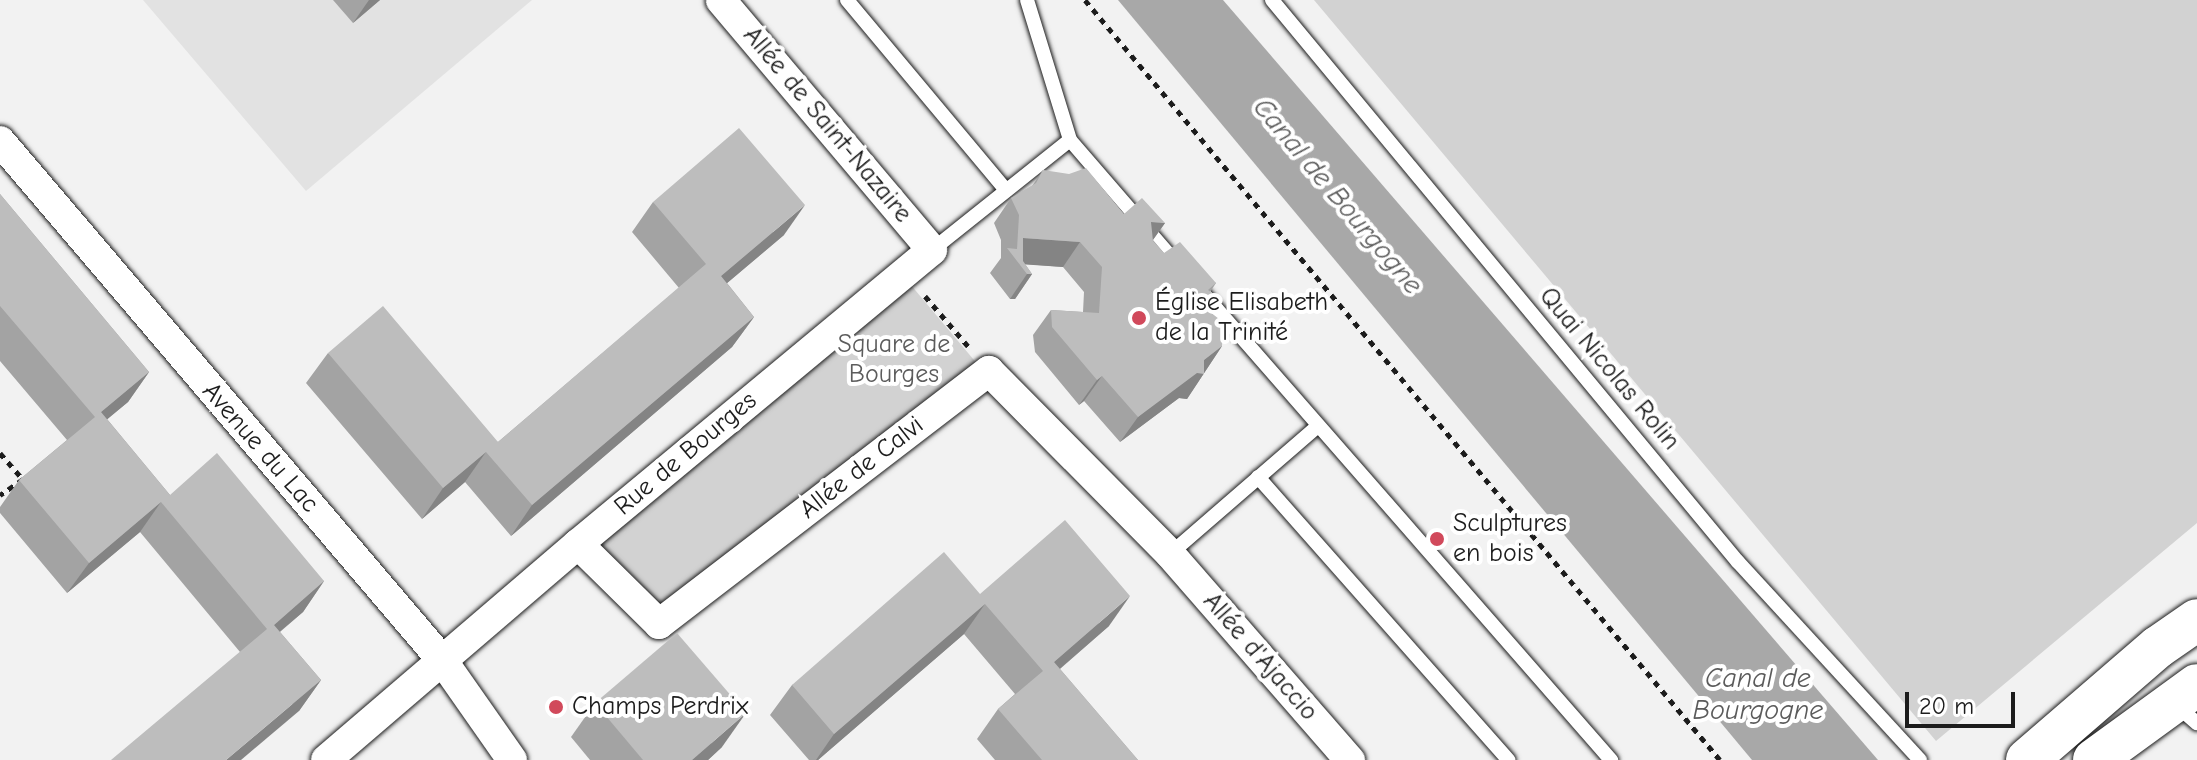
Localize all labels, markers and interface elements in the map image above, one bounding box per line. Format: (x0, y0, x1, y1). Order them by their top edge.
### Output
street label: Allée de Saint-Nazaire (736, 21, 918, 229)
water label: Canal de Bourgogne (1246, 91, 1430, 301)
street label: Quai Nicolas Rolin (1532, 281, 1686, 457)
place label: Église Elisabeth de la Trinité (1155, 287, 1328, 348)
marker: Église Elisabeth de la Trinité (1130, 309, 1148, 327)
park label: Square de Bourges (838, 329, 950, 390)
street label: Avenue du Lac (195, 377, 325, 519)
street label: Rue de Bourges (608, 385, 764, 523)
street label: Allée de Calvi (794, 410, 930, 526)
place label: Sculptures en bois (1453, 508, 1567, 570)
marker: Sculptures en bois (1428, 530, 1446, 548)
street label: Allée d'Ajaccio (1196, 587, 1324, 727)
water label: Canal de Bourgogne (1693, 661, 1823, 727)
scale bar (1909, 676, 2019, 726)
place label: Champs Perdrix (572, 691, 748, 723)
text: 20 m (1919, 692, 1974, 720)
marker: Champs Perdrix (547, 698, 565, 716)

